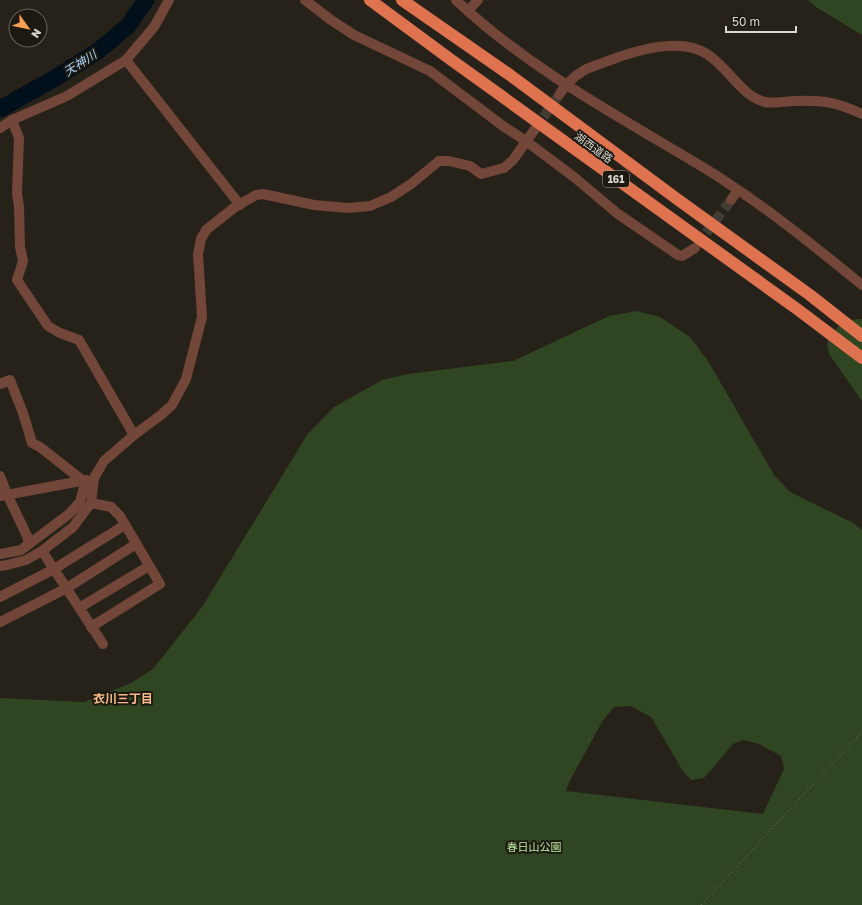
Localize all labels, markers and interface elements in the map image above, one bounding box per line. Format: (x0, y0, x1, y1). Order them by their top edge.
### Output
north arrow (8, 8, 48, 48)
scale bar (726, 8, 796, 34)
text: 50 m (732, 14, 760, 29)
text: N (29, 27, 45, 41)
water label: 天神川 (61, 46, 101, 79)
street label: 湖西道路 (572, 129, 616, 165)
road number: 161 (603, 171, 629, 187)
district label: 衣川三丁目 (93, 691, 153, 706)
park label: 春日山公園 (507, 840, 562, 853)

